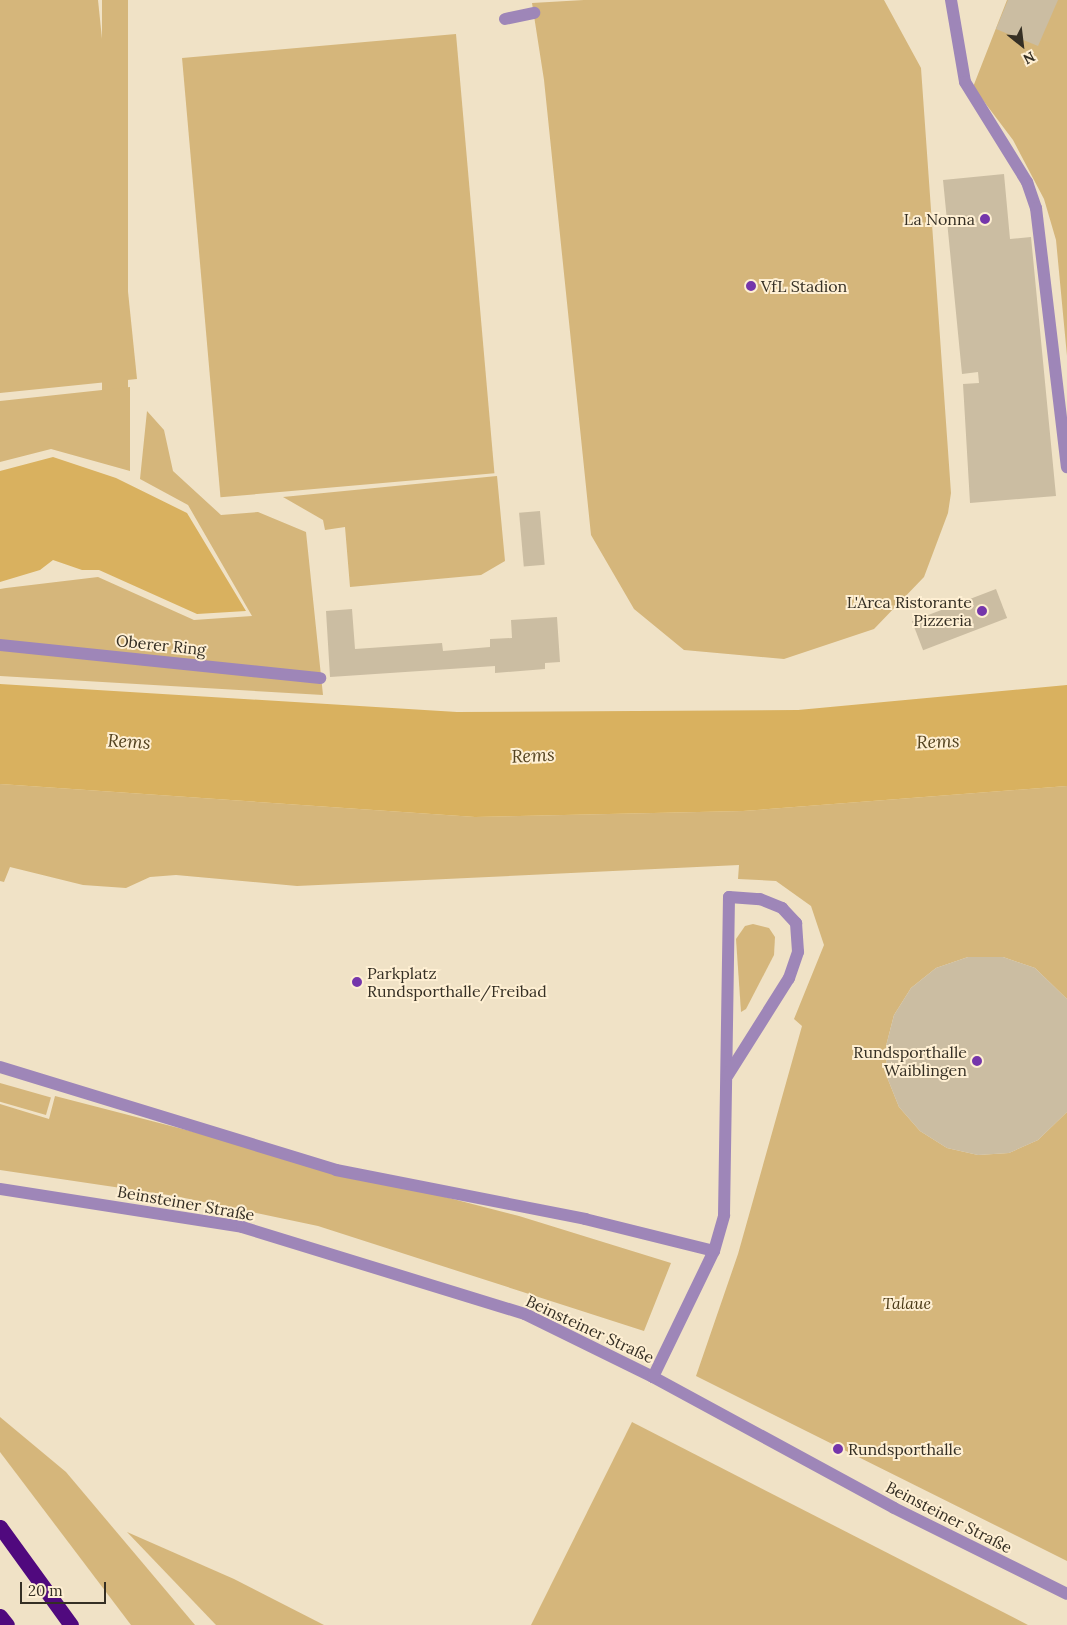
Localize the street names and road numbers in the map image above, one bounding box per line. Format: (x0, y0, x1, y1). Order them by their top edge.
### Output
street label: Oberer Ring (115, 631, 207, 659)
street label: Beinsteiner Straße (116, 1181, 256, 1225)
street label: Beinsteiner Straße (523, 1291, 657, 1367)
street label: Beinsteiner Straße (883, 1477, 1015, 1557)

